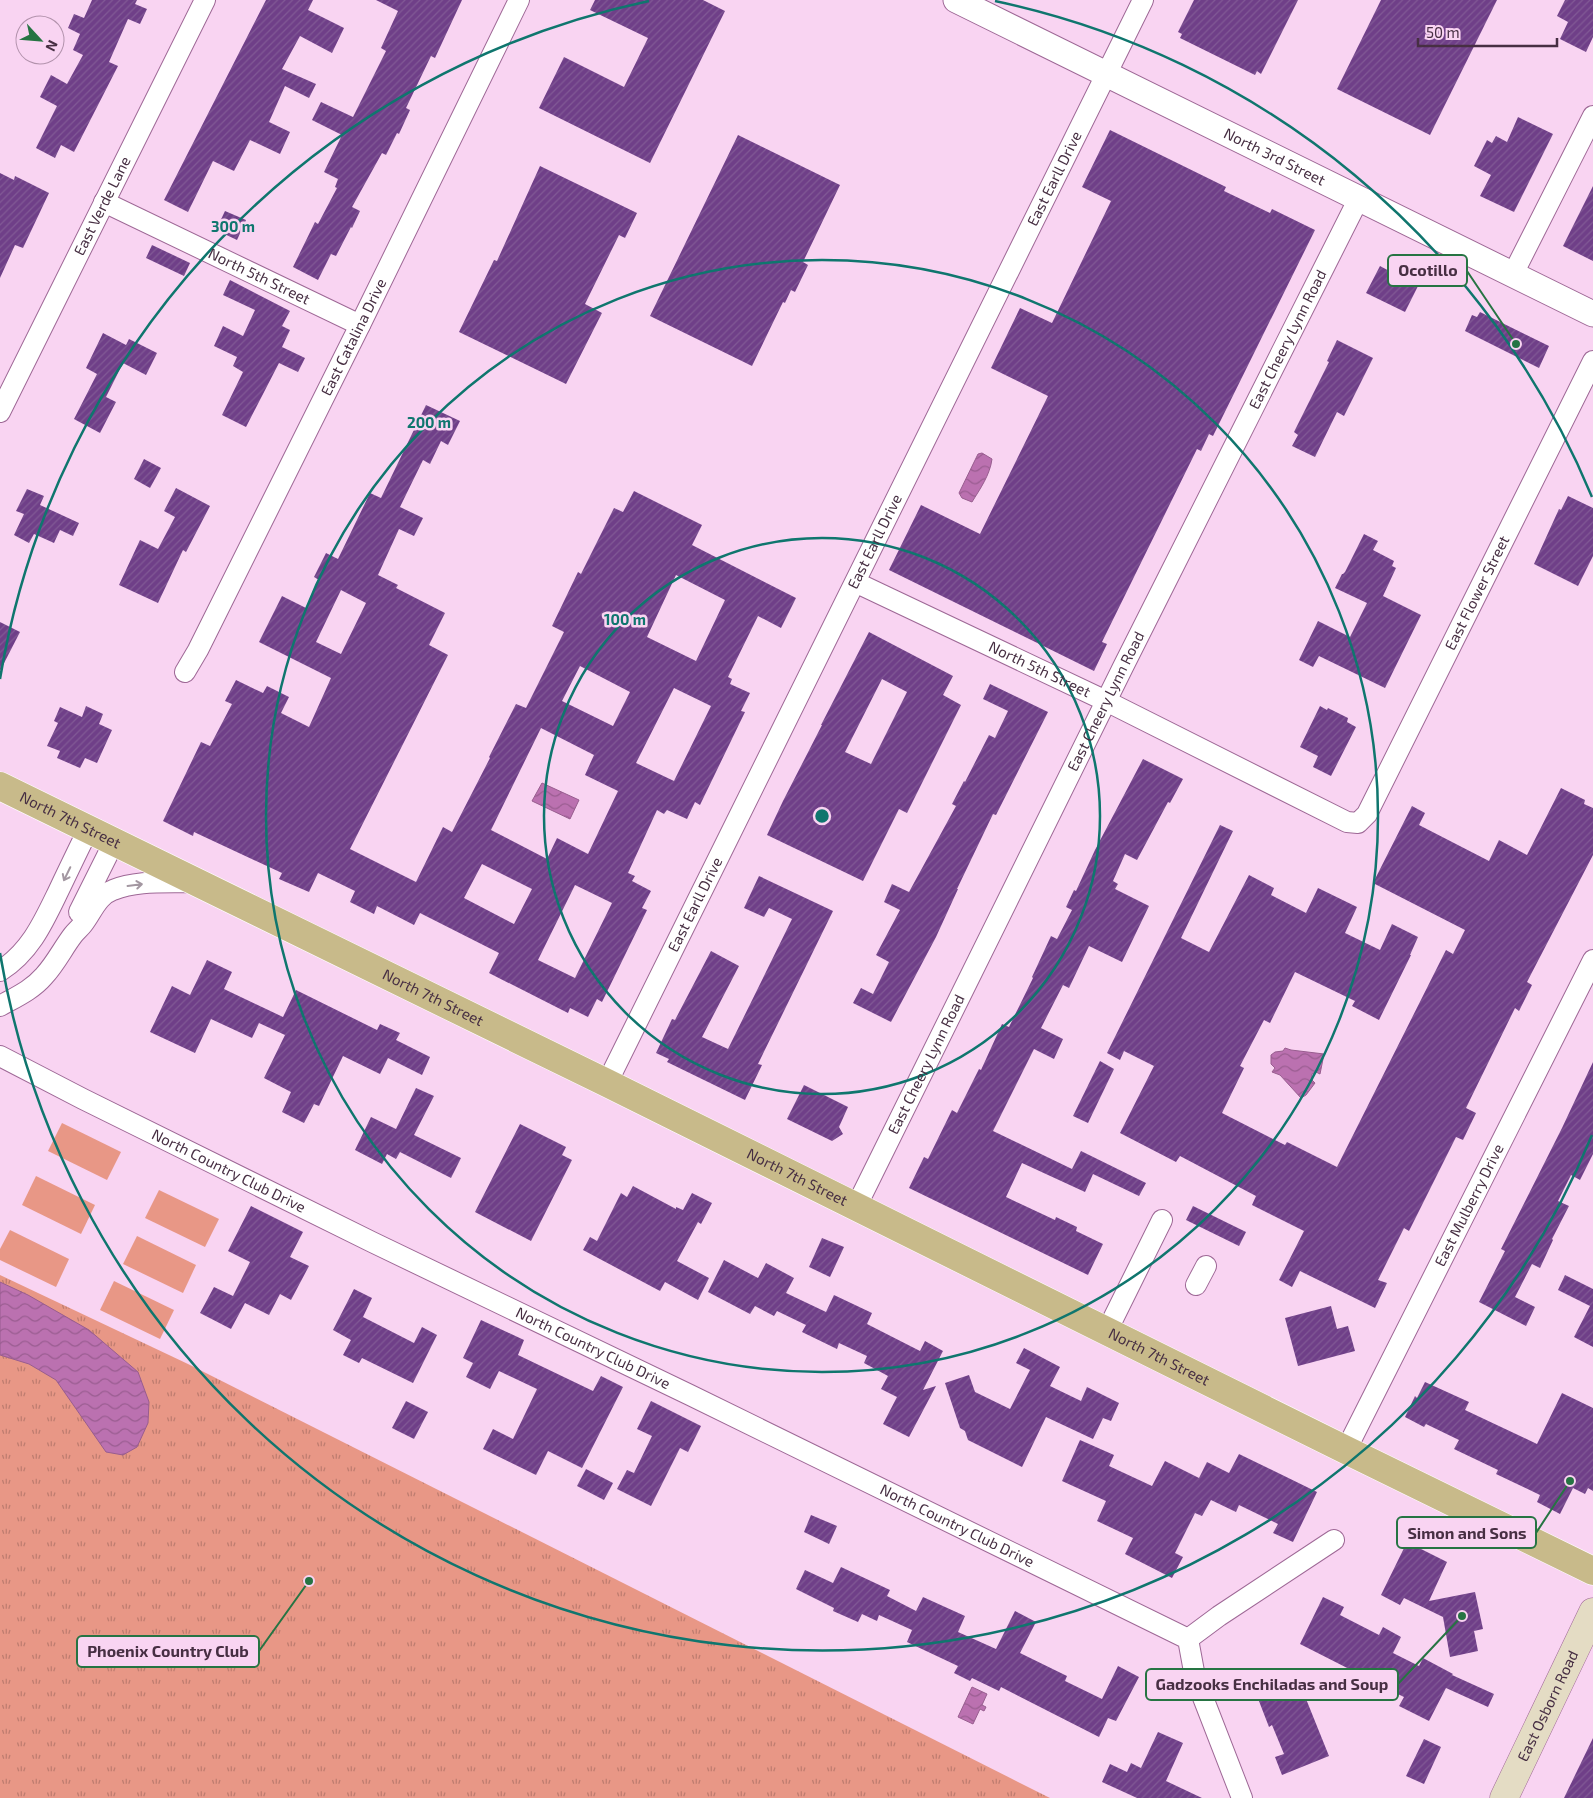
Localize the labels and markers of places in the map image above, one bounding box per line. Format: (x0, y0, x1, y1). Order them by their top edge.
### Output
callout: Ocotillo (1388, 255, 1467, 286)
centre of rings (813, 807, 831, 825)
callout: Simon and Sons (1397, 1517, 1536, 1548)
callout: Phoenix Country Club (77, 1636, 259, 1667)
callout: Gadzooks Enchiladas and Soup (1146, 1669, 1398, 1700)

